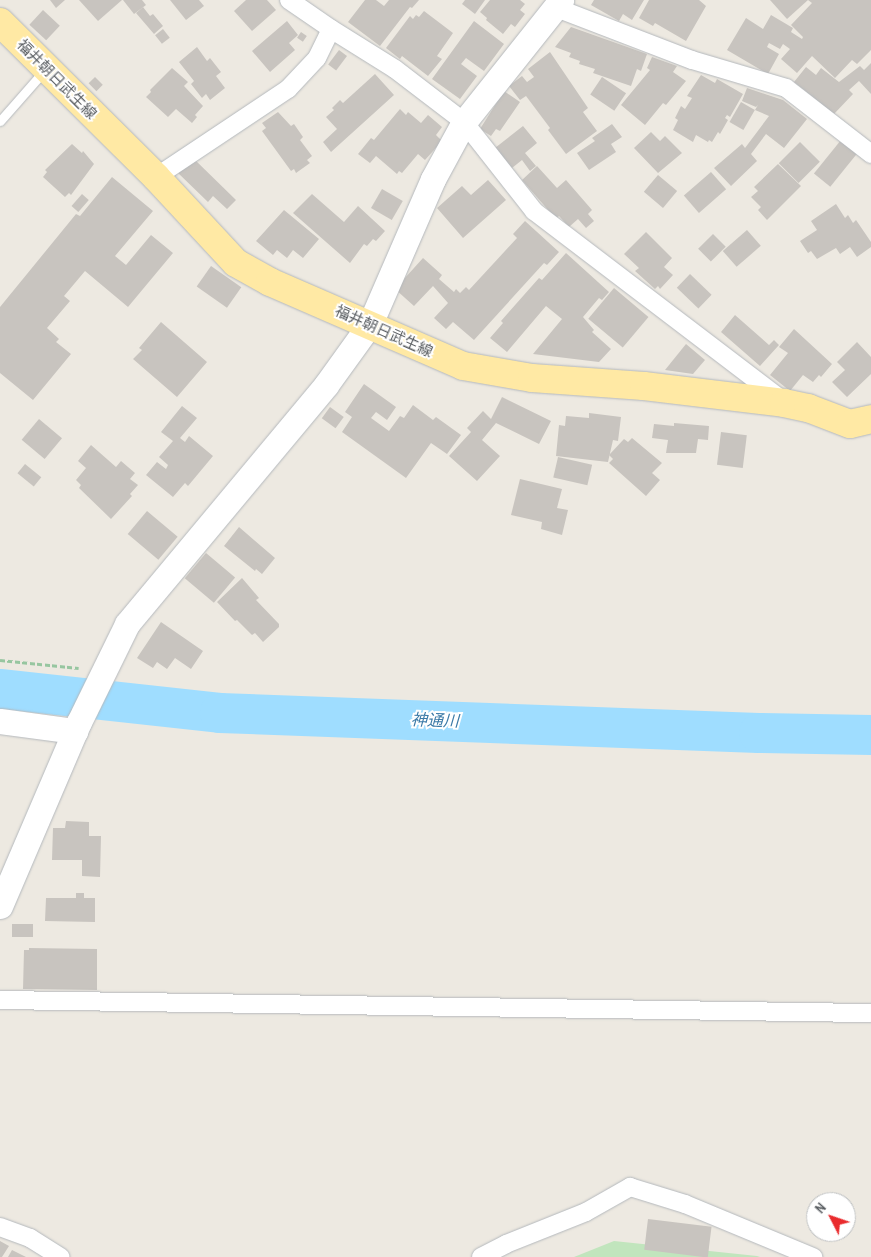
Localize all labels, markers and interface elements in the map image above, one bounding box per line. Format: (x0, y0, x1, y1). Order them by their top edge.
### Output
street label: 福井朝日武生線 (14, 36, 100, 122)
street label: 福井朝日武生線 (332, 301, 436, 361)
water label: 神通川 (411, 710, 459, 730)
north arrow (806, 1192, 856, 1242)
text: N (811, 1199, 830, 1217)

